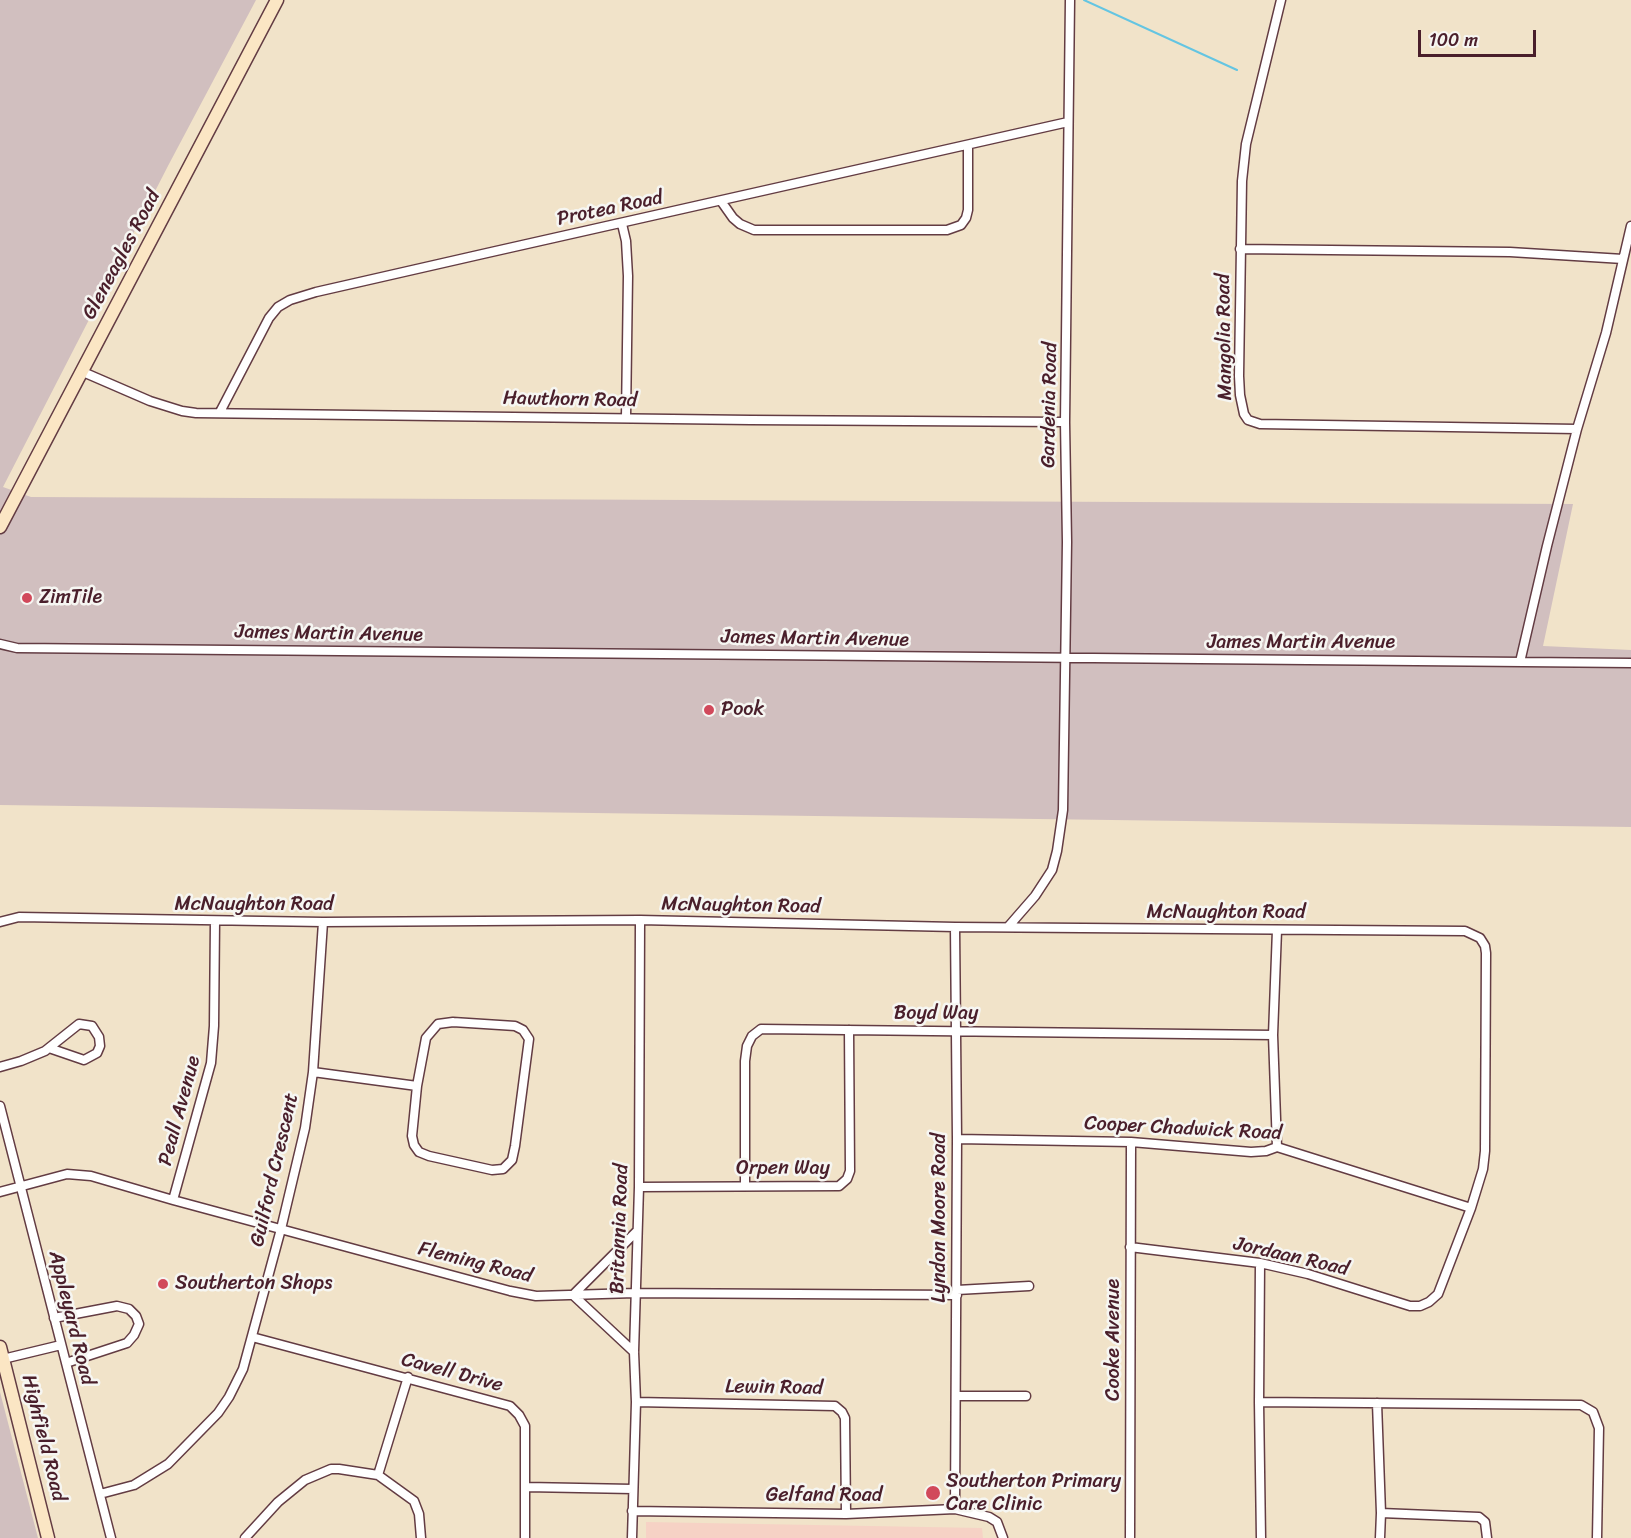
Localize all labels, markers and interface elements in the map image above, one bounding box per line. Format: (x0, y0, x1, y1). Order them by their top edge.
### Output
scale bar (1421, 18, 1540, 56)
text: 100 m (1429, 24, 1478, 56)
street label: Gleneagles Road (78, 186, 166, 324)
street label: Protea Road (555, 186, 665, 232)
street label: Mangolia Road (1212, 273, 1238, 401)
street label: Gardenia Road (1037, 342, 1063, 468)
street label: Hawthorn Road (503, 387, 637, 413)
place label: ZimTile (39, 586, 102, 610)
marker: ZimTile (20, 591, 34, 605)
street label: James Martin Avenue (235, 620, 423, 648)
street label: James Martin Avenue (721, 625, 909, 653)
street label: James Martin Avenue (1207, 631, 1395, 655)
place label: Pook (721, 698, 764, 722)
marker: Pook (702, 703, 716, 717)
street label: McNaughton Road (174, 893, 334, 917)
street label: McNaughton Road (661, 893, 821, 919)
street label: McNaughton Road (1146, 901, 1306, 925)
street label: Boyd Way (894, 1002, 978, 1026)
street label: Peall Avenue (154, 1053, 206, 1169)
street label: Guilford Crescent (246, 1091, 304, 1249)
street label: Cooper Chadwick Road (1084, 1112, 1282, 1146)
street label: Lyndon Moore Road (928, 1133, 952, 1303)
street label: Orpen Way (736, 1157, 830, 1181)
street label: Britannia Road (606, 1163, 634, 1295)
street label: Jordaan Road (1231, 1232, 1351, 1282)
street label: Fleming Road (415, 1237, 535, 1289)
street label: Appleyard Road (43, 1248, 99, 1388)
place label: Southerton Shops (175, 1272, 332, 1296)
marker: Southerton Shops (156, 1277, 170, 1291)
street label: Cooke Avenue (1102, 1279, 1126, 1401)
street label: Cavell Drive (399, 1348, 505, 1398)
street label: Highfield Road (16, 1372, 70, 1504)
street label: Lewin Road (725, 1375, 823, 1401)
place label: Southerton Primary Care Clinic (946, 1470, 1121, 1517)
street label: Gelfand Road (766, 1484, 882, 1508)
marker: Southerton Primary Care Clinic (924, 1484, 942, 1502)

